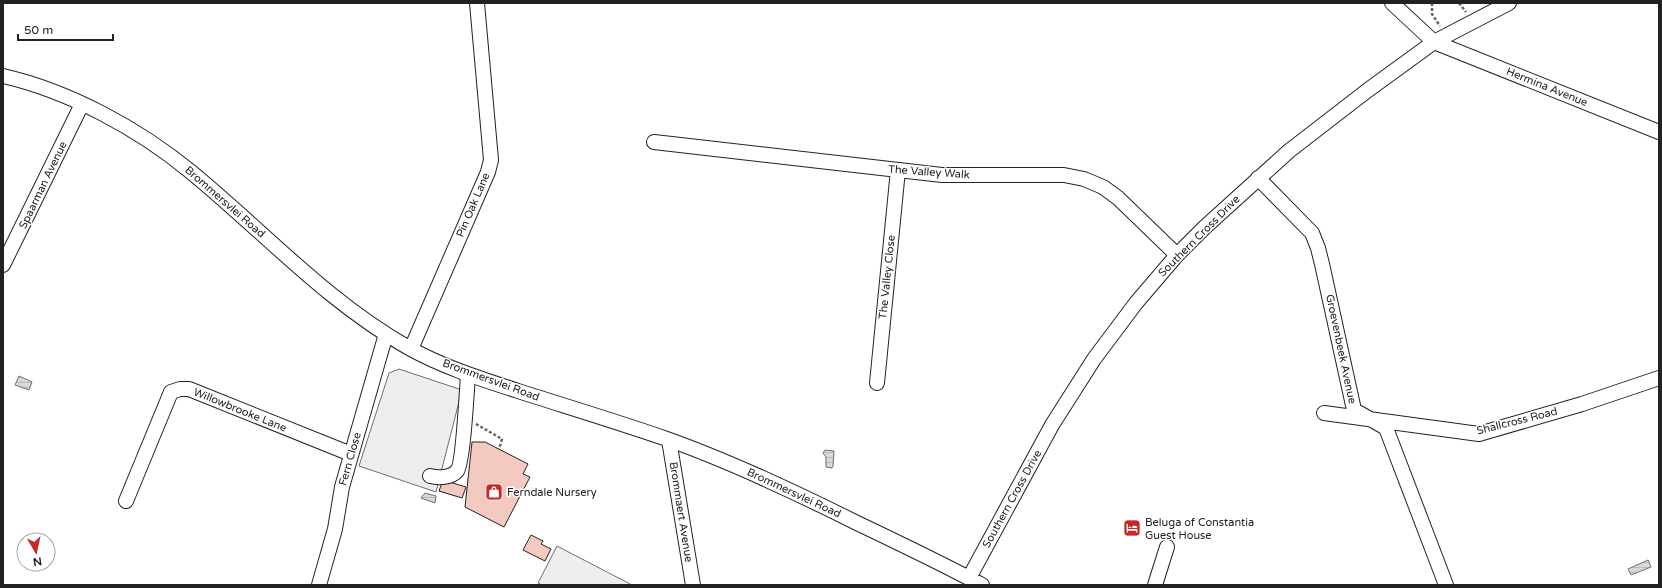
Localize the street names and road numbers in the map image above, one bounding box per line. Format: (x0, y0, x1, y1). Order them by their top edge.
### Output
street label: Hermina Avenue (1504, 65, 1590, 109)
street label: Spaarman Avenue (16, 139, 70, 231)
street label: The Valley Walk (888, 163, 970, 181)
street label: Brommersvlei Road (182, 164, 268, 240)
street label: Pin Oak Lane (454, 171, 492, 239)
street label: Southern Cross Drive (1156, 193, 1242, 279)
street label: The Valley Close (876, 234, 898, 320)
street label: Groevenbeek Avenue (1323, 293, 1359, 405)
street label: Brommersvlei Road (441, 356, 541, 404)
street label: Willowbrooke Lane (192, 385, 288, 435)
street label: Shallcross Road (1475, 405, 1559, 437)
street label: Fern Close (336, 431, 364, 487)
street label: Southern Cross Drive (980, 448, 1044, 550)
street label: Brommaert Avenue (667, 461, 695, 563)
street label: Brommersvlei Road (745, 466, 843, 521)

